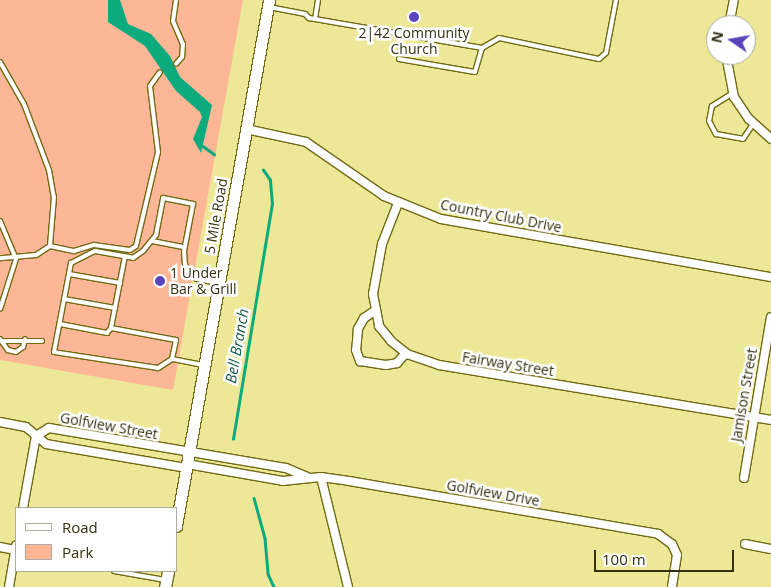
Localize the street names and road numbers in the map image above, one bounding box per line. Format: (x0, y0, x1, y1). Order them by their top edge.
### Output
street label: 5 Mile Road (201, 177, 231, 255)
street label: Country Club Drive (439, 196, 563, 236)
street label: Jamison Street (728, 347, 760, 443)
street label: Fairway Street (461, 348, 555, 380)
street label: Golfview Street (59, 409, 159, 443)
street label: Golfview Drive (445, 477, 541, 509)

